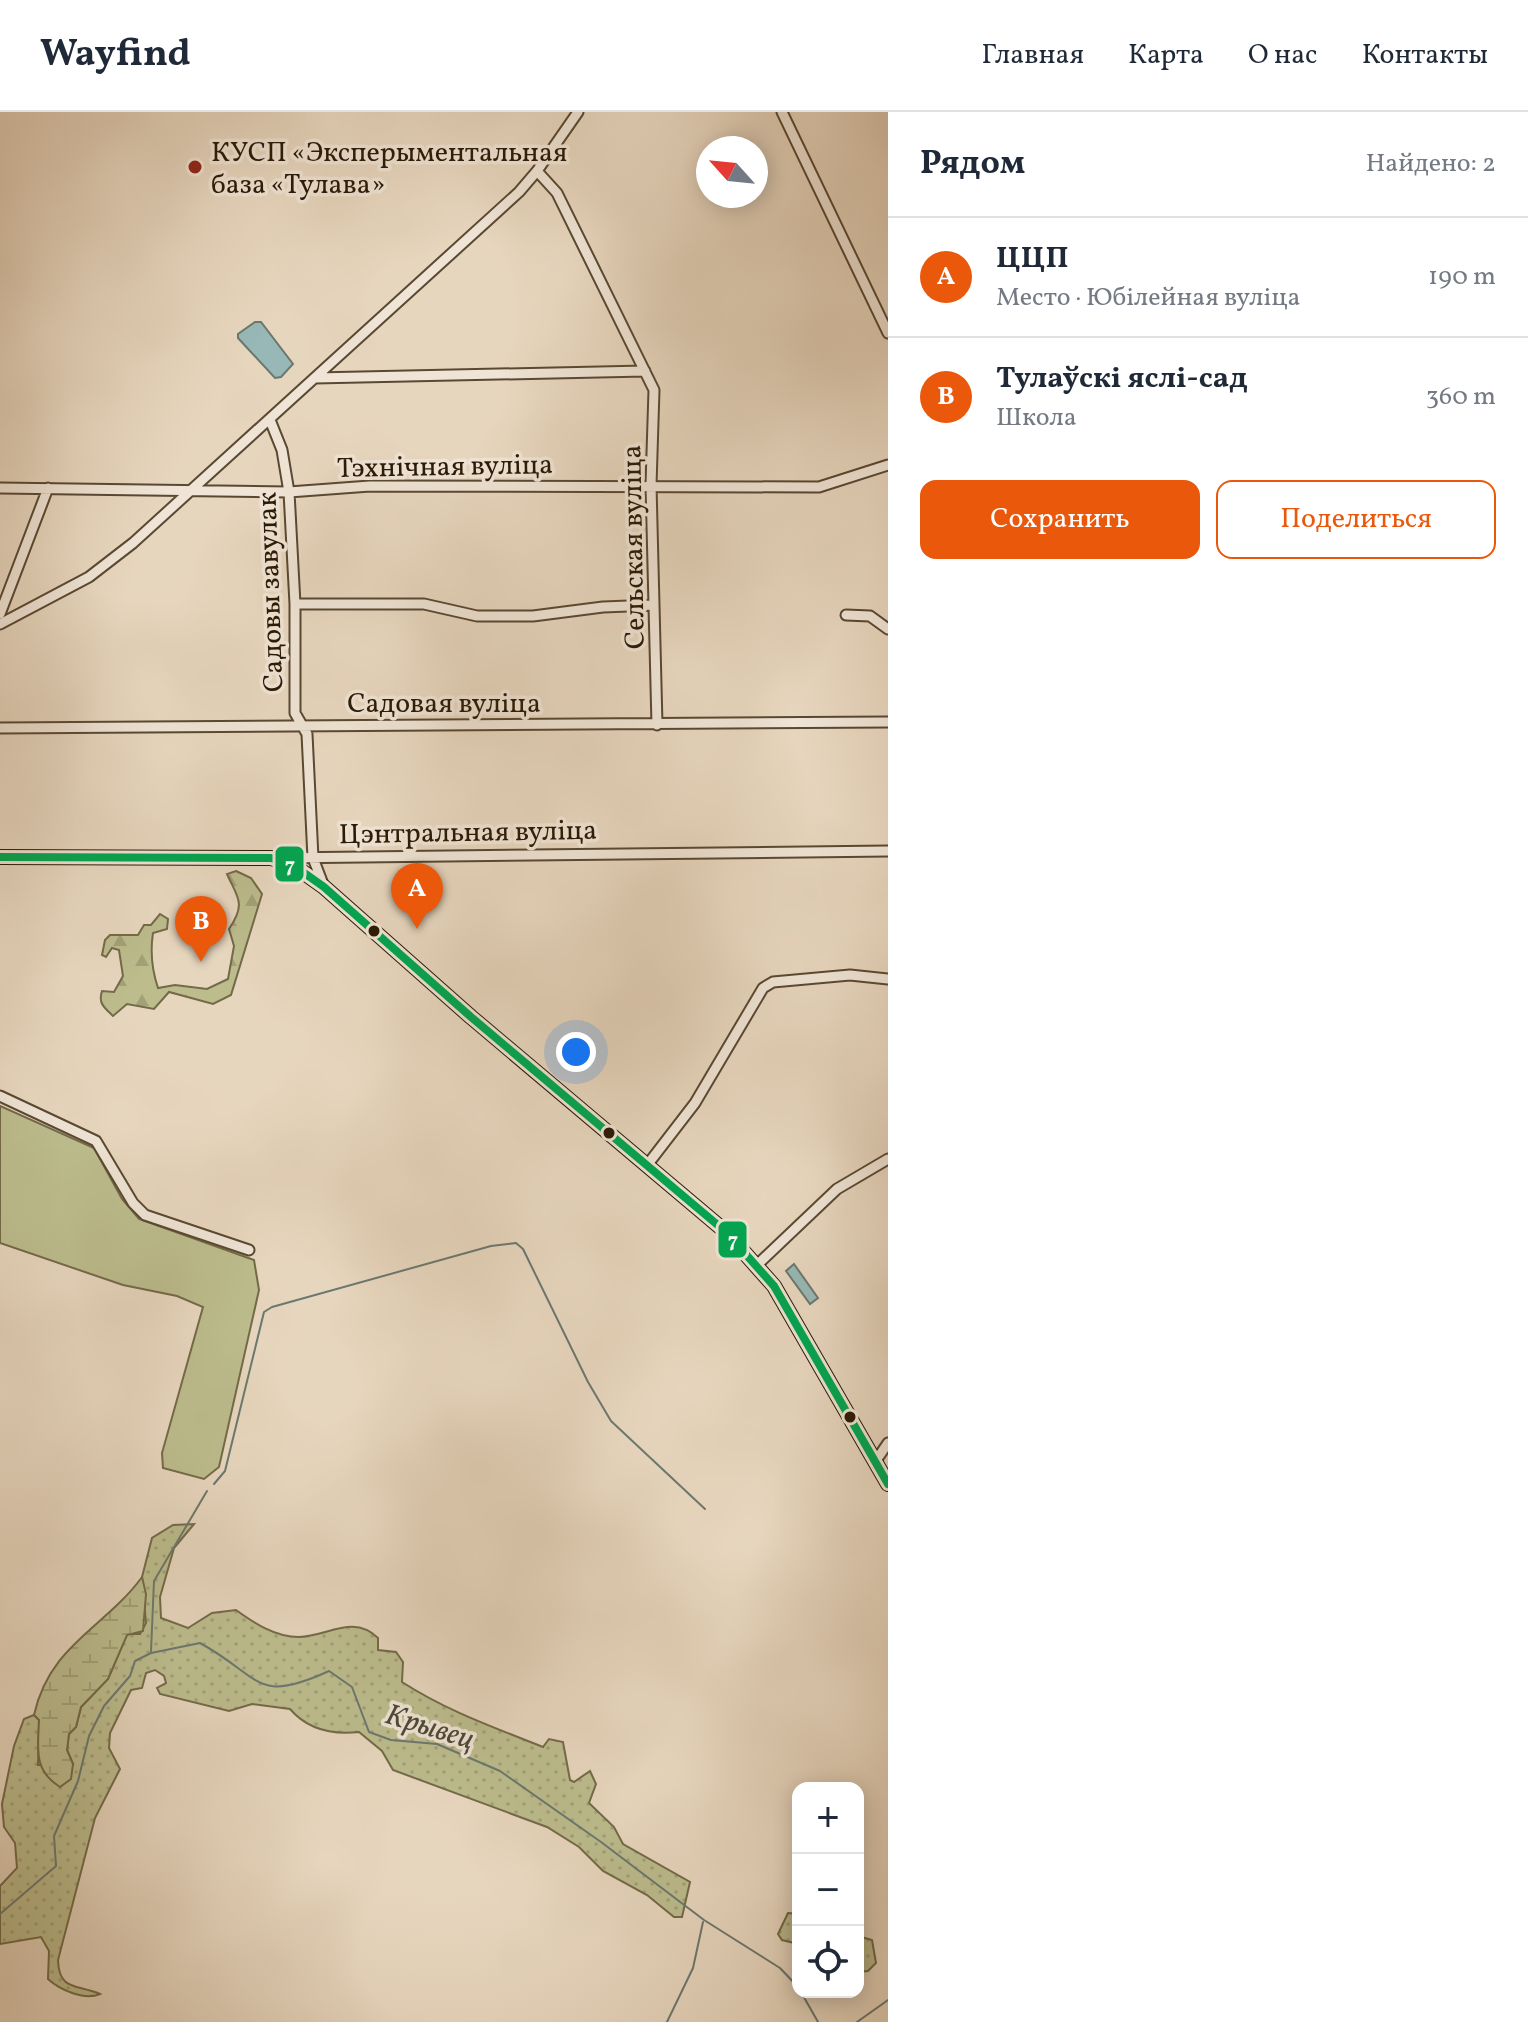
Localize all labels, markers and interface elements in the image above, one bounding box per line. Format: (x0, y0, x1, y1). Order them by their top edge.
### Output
text: Wayfind (40, 29, 191, 82)
text: Главная (982, 36, 1084, 75)
text: Карта (1128, 36, 1204, 75)
text: О нас (1248, 36, 1318, 75)
text: Контакты (1362, 36, 1488, 75)
place label: КУСП «Эксперыментальная база «Тулава» (211, 134, 567, 205)
north arrow (696, 136, 768, 208)
text: Рядом (920, 141, 1025, 188)
text: Найдено: 2 (1366, 146, 1496, 182)
marker: КУСП «Эксперыментальная база «Тулава» (186, 158, 204, 176)
text: ЦЦП (996, 238, 1068, 280)
text: A (937, 259, 955, 295)
text: 190 m (1428, 259, 1496, 295)
text: Место · Юбілейная вуліца (996, 280, 1300, 316)
text: Тулаўскі яслі-сад (996, 358, 1248, 400)
text: B (937, 379, 955, 415)
text: 360 m (1426, 379, 1496, 415)
text: Школа (996, 400, 1077, 436)
street label: Сельская вуліца (613, 444, 656, 649)
street label: Тэхнічная вуліца (337, 446, 553, 489)
button: Сохранить (920, 480, 1200, 559)
button: Поделиться (1216, 480, 1496, 559)
street label: Садовы завулак (249, 491, 294, 693)
street label: Садовая вуліца (347, 685, 541, 724)
street label: Цэнтральная вуліца (339, 812, 597, 855)
line badge: 7 (274, 845, 305, 883)
text: 7 (285, 851, 295, 882)
pin: A (391, 863, 443, 929)
pin: B (175, 896, 227, 962)
unlabelled marker (366, 923, 382, 939)
your location (556, 1032, 596, 1072)
unlabelled marker (601, 1125, 617, 1141)
line badge: 7 (717, 1220, 748, 1259)
text: 7 (728, 1226, 738, 1257)
unlabelled marker (842, 1409, 858, 1425)
water label: Крывец (380, 1695, 479, 1761)
map controls (792, 1782, 864, 1998)
button: + (792, 1782, 864, 1854)
button: − (792, 1854, 864, 1926)
button: locate (792, 1926, 864, 1998)

